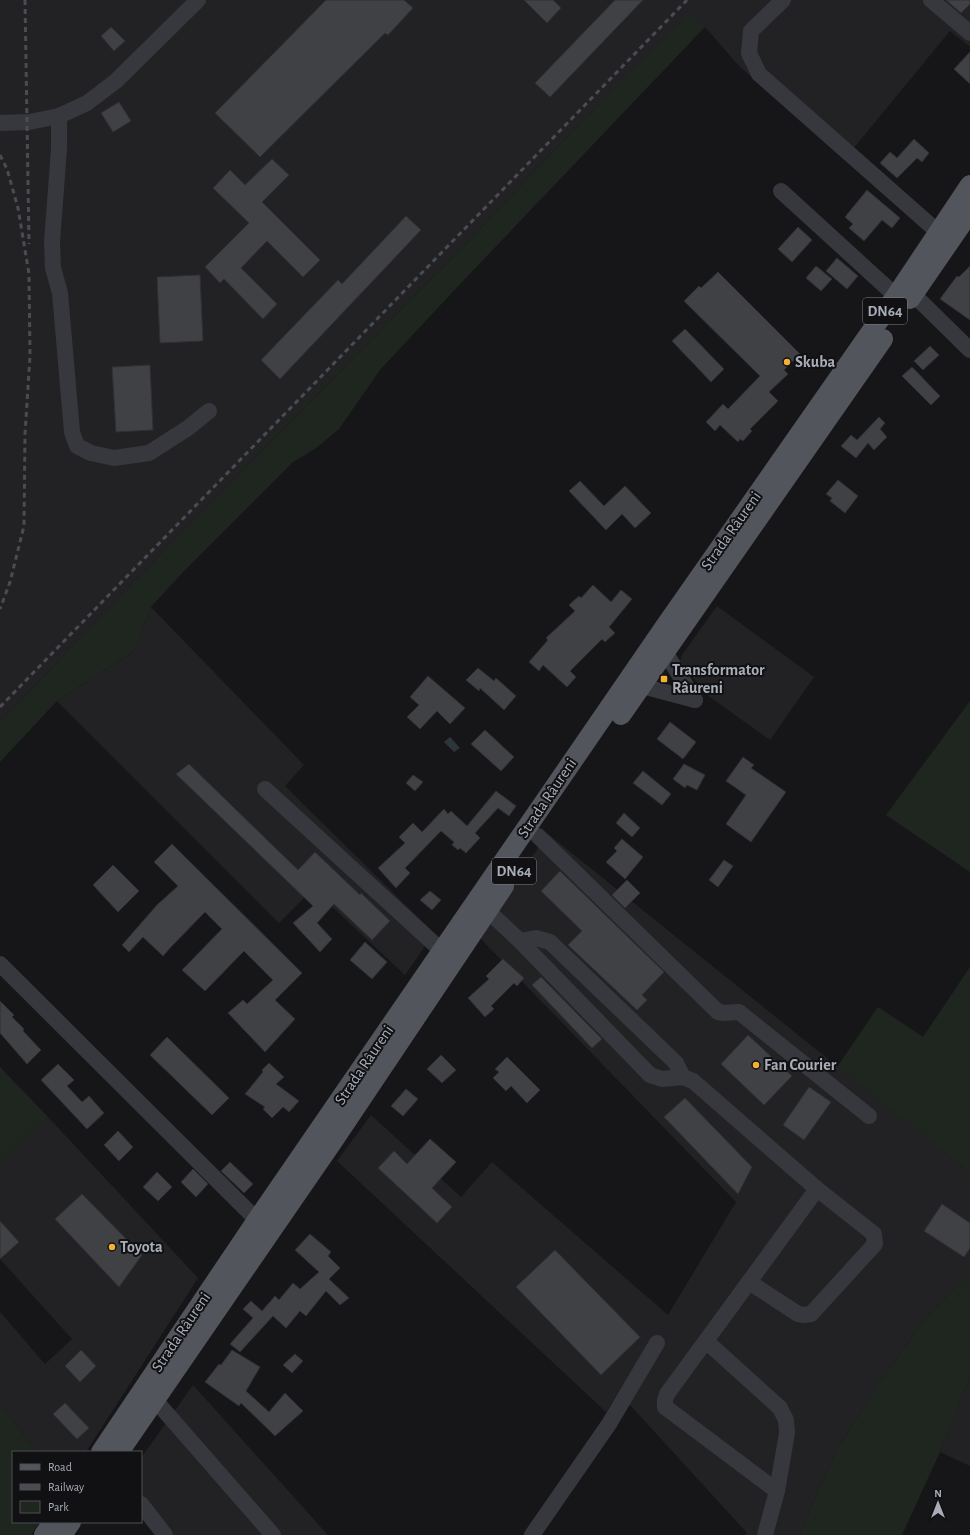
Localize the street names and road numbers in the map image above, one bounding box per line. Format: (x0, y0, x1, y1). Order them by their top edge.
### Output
road number: DN64 (863, 298, 907, 324)
street label: Strada Râureni (698, 489, 764, 573)
street label: Strada Râureni (515, 755, 579, 841)
road number: DN64 (492, 858, 536, 884)
street label: Strada Râureni (332, 1022, 396, 1108)
street label: Strada Râureni (149, 1289, 213, 1375)

